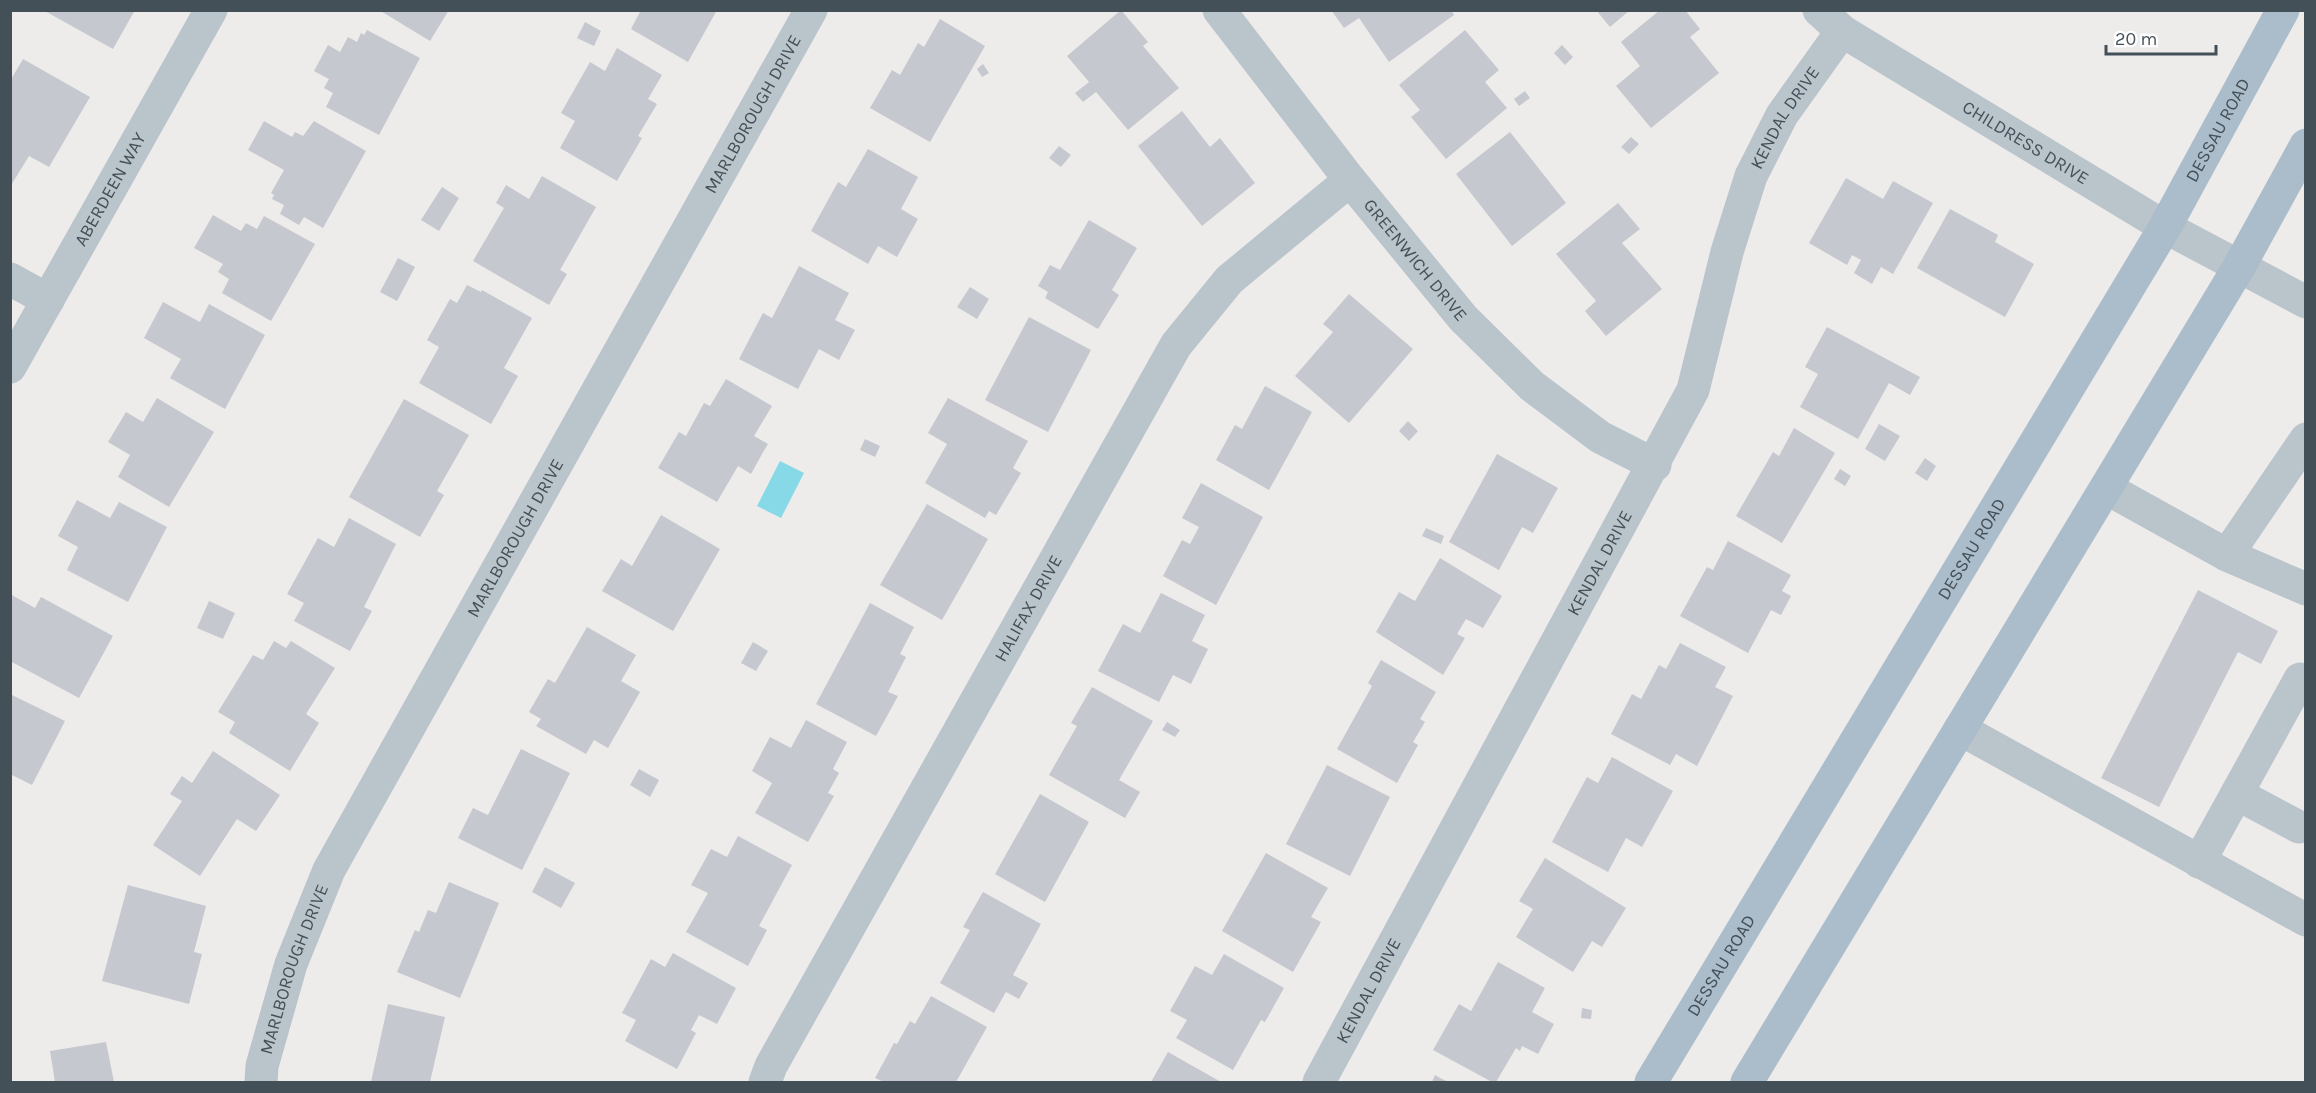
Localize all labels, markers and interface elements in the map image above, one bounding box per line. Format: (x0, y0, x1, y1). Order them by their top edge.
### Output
scale bar (2106, 18, 2216, 56)
text: 20 m (2115, 28, 2157, 50)
street label: MARLBOROUGH DRIVE (699, 31, 806, 197)
street label: KENDAL DRIVE (1745, 62, 1824, 173)
street label: DESSAU ROAD (2181, 74, 2255, 186)
street label: CHILDRESS DRIVE (1958, 96, 2093, 189)
street label: ABERDEEN WAY (69, 129, 151, 250)
street label: GREENWICH DRIVE (1359, 194, 1472, 326)
street label: MARLBOROUGH DRIVE (462, 455, 568, 621)
street label: DESSAU ROAD (1932, 494, 2011, 604)
street label: KENDAL DRIVE (1562, 506, 1637, 619)
street label: HALIFAX DRIVE (989, 551, 1067, 665)
street label: MARLBOROUGH DRIVE (255, 881, 333, 1057)
street label: DESSAU ROAD (1682, 910, 1760, 1020)
street label: KENDAL DRIVE (1331, 934, 1406, 1047)

